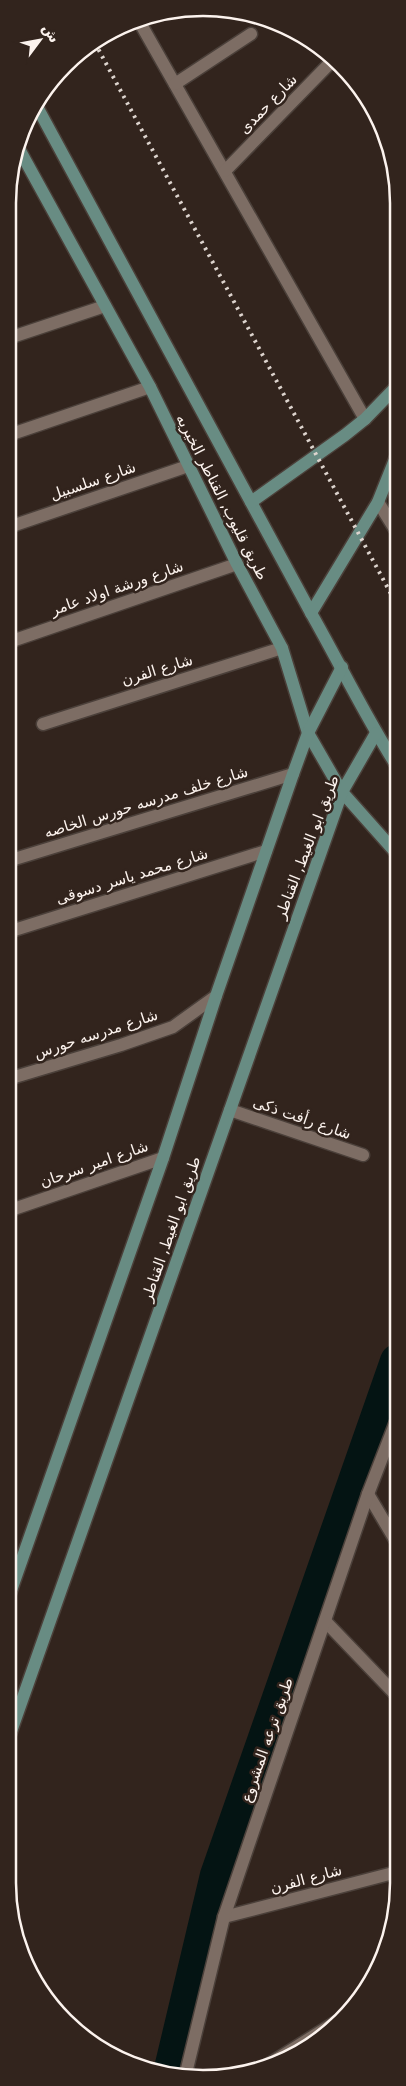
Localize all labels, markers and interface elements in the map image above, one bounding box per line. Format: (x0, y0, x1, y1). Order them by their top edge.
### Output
north arrow (15, 15, 65, 65)
text: ش (39, 21, 63, 46)
street label: شارع حمدى (235, 71, 301, 137)
street label: طريق قليوب, القناطر الخيريه (172, 411, 272, 583)
street label: شارع سلسبيل (48, 458, 138, 504)
street label: شارع ورشة اولاد عامر (47, 557, 186, 619)
street label: شارع الفرن (119, 651, 195, 689)
street label: شارع خلف مدرسه حورس الخاصه (42, 762, 250, 842)
street label: طريق ابو الغيط, القناطر (271, 773, 343, 922)
street label: شارع محمد ياسر دسوقى (54, 844, 210, 908)
street label: شارع مدرسه حورس (32, 1005, 160, 1063)
street label: شارع رأفت ذكى (251, 1092, 354, 1143)
street label: شارع امير سرحان (37, 1137, 151, 1191)
street label: طريق ابو الغيط, القناطر (137, 1154, 204, 1305)
street label: طريق ترعه المشروع (237, 1675, 297, 1805)
street label: شارع الفرن (268, 1861, 344, 1897)

